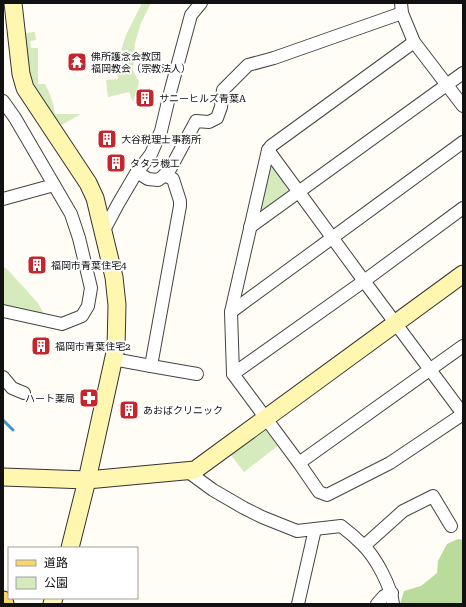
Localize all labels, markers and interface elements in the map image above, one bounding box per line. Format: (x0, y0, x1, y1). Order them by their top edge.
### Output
temple icon: 佛所護念会教団 福岡教会（宗教法人） (66, 51, 88, 73)
place label: 佛所護念会教団 福岡教会（宗教法人） (90, 51, 191, 74)
building icon: サニーヒルズ青葉A (134, 87, 156, 109)
place label: サニーヒルズ青葉A (159, 93, 246, 104)
building icon: 大谷税理士事務所 (96, 128, 118, 150)
place label: 大谷税理士事務所 (121, 134, 201, 145)
building icon: タタラ機工 (105, 152, 127, 174)
place label: タタラ機工 (130, 158, 180, 169)
building icon: 福岡市青葉住宅4 (26, 254, 48, 276)
place label: 福岡市青葉住宅4 (51, 260, 127, 271)
building icon: 福岡市青葉住宅2 (30, 335, 52, 357)
place label: 福岡市青葉住宅2 (55, 341, 131, 352)
pharmacy icon: ハート薬局 (78, 387, 100, 409)
place label: ハート薬局 (25, 393, 75, 404)
building icon: あおばクリニック (118, 399, 140, 421)
place label: あおばクリニック (143, 405, 223, 416)
legend (8, 547, 138, 599)
text: 道路 (44, 556, 68, 570)
text: 公園 (44, 576, 68, 590)

